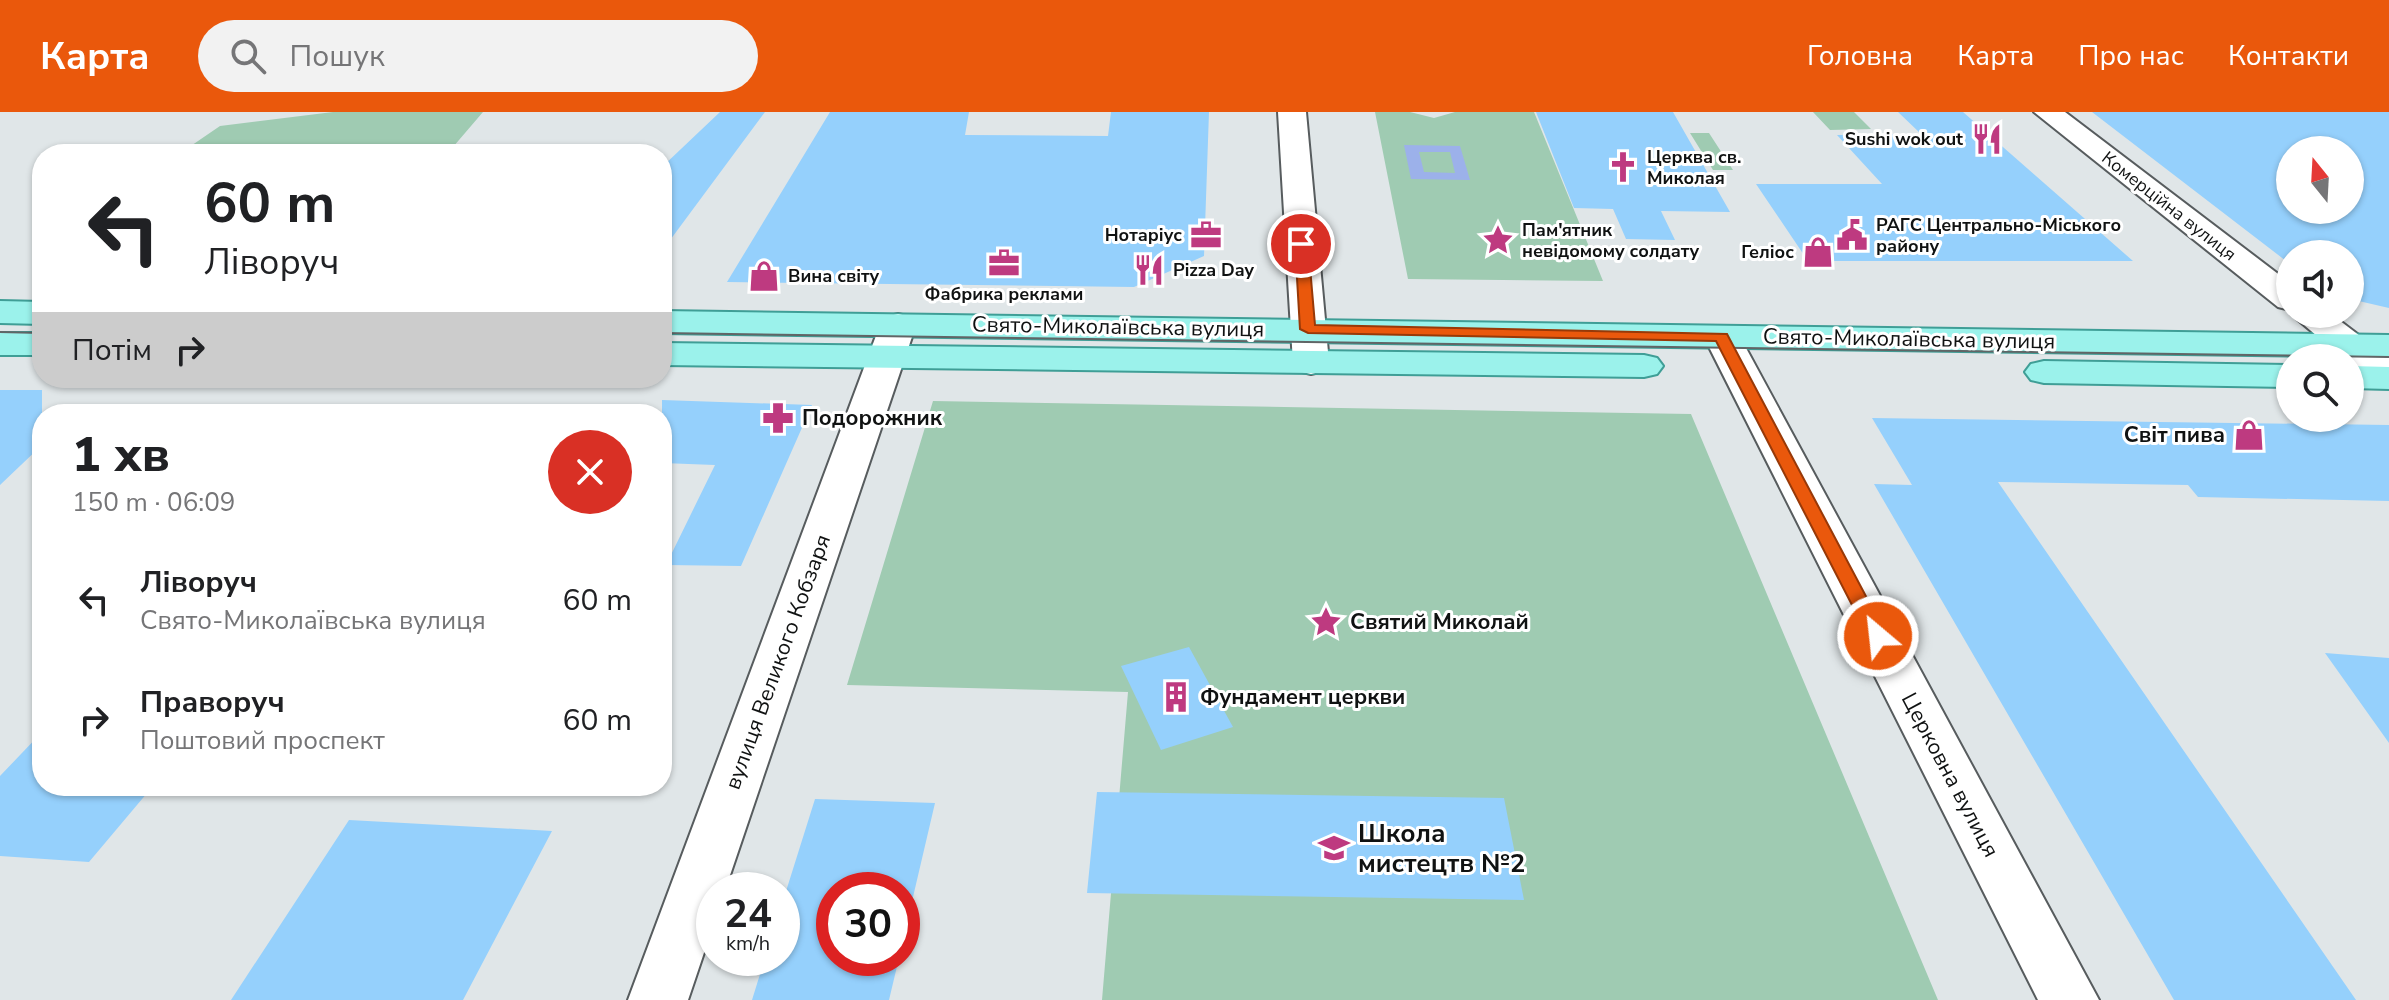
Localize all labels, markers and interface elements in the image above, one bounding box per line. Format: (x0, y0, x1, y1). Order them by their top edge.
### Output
search box (198, 20, 758, 92)
text: Карта (40, 31, 150, 82)
icon: search (226, 34, 270, 78)
text: Пошук (290, 36, 385, 77)
text: Головна (1807, 37, 1913, 75)
text: Карта (1957, 37, 2034, 75)
text: Про нас (2078, 37, 2184, 75)
text: Контакти (2228, 37, 2349, 75)
restaurant icon: Sushi wok out (1970, 122, 2004, 156)
place label: Sushi wok out (1845, 127, 1963, 151)
north arrow (2276, 136, 2364, 224)
map controls (2276, 136, 2364, 432)
place label: Церква св. Миколая (1647, 145, 1741, 190)
street label: Комерційна вулиця (2097, 146, 2241, 266)
church icon: Церква св. Миколая (1606, 150, 1640, 184)
text: 60 m (204, 165, 335, 242)
icon: left (72, 176, 176, 280)
pin (1267, 210, 1335, 278)
place label: РАГС Центрально-Міського району (1876, 213, 2121, 258)
office icon: Нотаріус (1189, 218, 1223, 252)
place label: Пам'ятник невідомому солдату (1522, 218, 1699, 263)
public building icon: РАГС Центрально-Міського району (1835, 218, 1869, 252)
icon: arrive (1279, 222, 1323, 266)
place label: Нотаріус (1105, 223, 1182, 247)
place icon: Пам'ятник невідомому солдату (1481, 223, 1515, 257)
shop icon: Геліос (1801, 235, 1835, 269)
text: Ліворуч (204, 238, 339, 287)
place label: Геліос (1741, 240, 1794, 264)
button: sound (2276, 240, 2364, 328)
office icon: Фабрика реклами (987, 246, 1021, 280)
restaurant icon: Pizza Day (1132, 253, 1166, 287)
place label: Pizza Day (1173, 258, 1254, 282)
shop icon: Вина світу (747, 259, 781, 293)
place label: Вина світу (788, 264, 880, 288)
place label: Фабрика реклами (925, 282, 1083, 306)
street label: Свято-Миколаївська вулиця (971, 309, 1265, 345)
street label: Свято-Миколаївська вулиця (1762, 321, 2056, 357)
icon: right (168, 328, 212, 372)
text: Потім (72, 330, 152, 371)
button: search (2276, 344, 2364, 432)
pharmacy icon: Подорожник (761, 401, 795, 435)
place label: Подорожник (802, 403, 943, 433)
shop icon: Світ пива (2232, 418, 2266, 452)
place label: Світ пива (2124, 420, 2225, 450)
text: 1 хв (72, 422, 170, 488)
button: close (548, 430, 632, 514)
text: 150 m · 06:09 (72, 485, 235, 520)
street label: вулиця Великого Кобзаря (718, 530, 838, 794)
text: Ліворуч (140, 562, 257, 603)
icon: left (72, 578, 116, 622)
text: 60 m (563, 580, 632, 621)
position arrow (1836, 594, 1920, 678)
text: Свято-Миколаївська вулиця (140, 603, 486, 638)
place icon: Святий Миколай (1309, 605, 1343, 639)
place label: Святий Миколай (1350, 607, 1529, 637)
building icon: Фундамент церкви (1159, 680, 1193, 714)
text: Праворуч (140, 682, 285, 723)
place label: Фундамент церкви (1200, 682, 1405, 712)
street label: Церковна вулиця (1894, 687, 2006, 863)
icon: right (72, 698, 116, 742)
text: 60 m (563, 700, 632, 741)
text: Поштовий проспект (140, 723, 385, 758)
place label: Школа мистецтв №2 (1358, 816, 1525, 881)
school or university icon: Школа мистецтв №2 (1317, 831, 1351, 865)
speed limit sign: 30 (816, 872, 920, 976)
text: 24 (724, 887, 772, 941)
text: km/h (726, 930, 770, 957)

